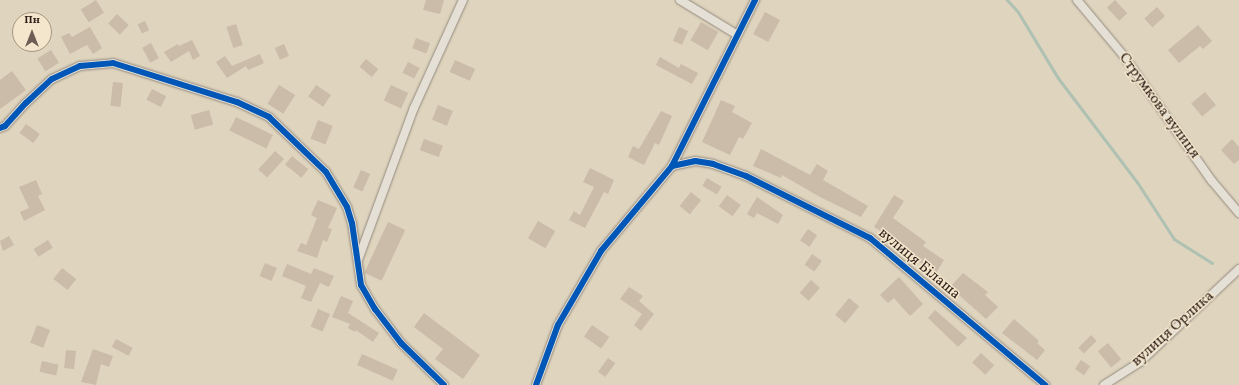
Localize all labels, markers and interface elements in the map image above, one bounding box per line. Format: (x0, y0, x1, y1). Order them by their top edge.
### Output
north arrow (12, 12, 52, 52)
text: Пн (24, 13, 40, 28)
street label: Струмкова вулиця (1115, 50, 1203, 162)
street label: вулиця Білаша (874, 224, 964, 304)
street label: вулиця Орлика (1128, 287, 1218, 371)

